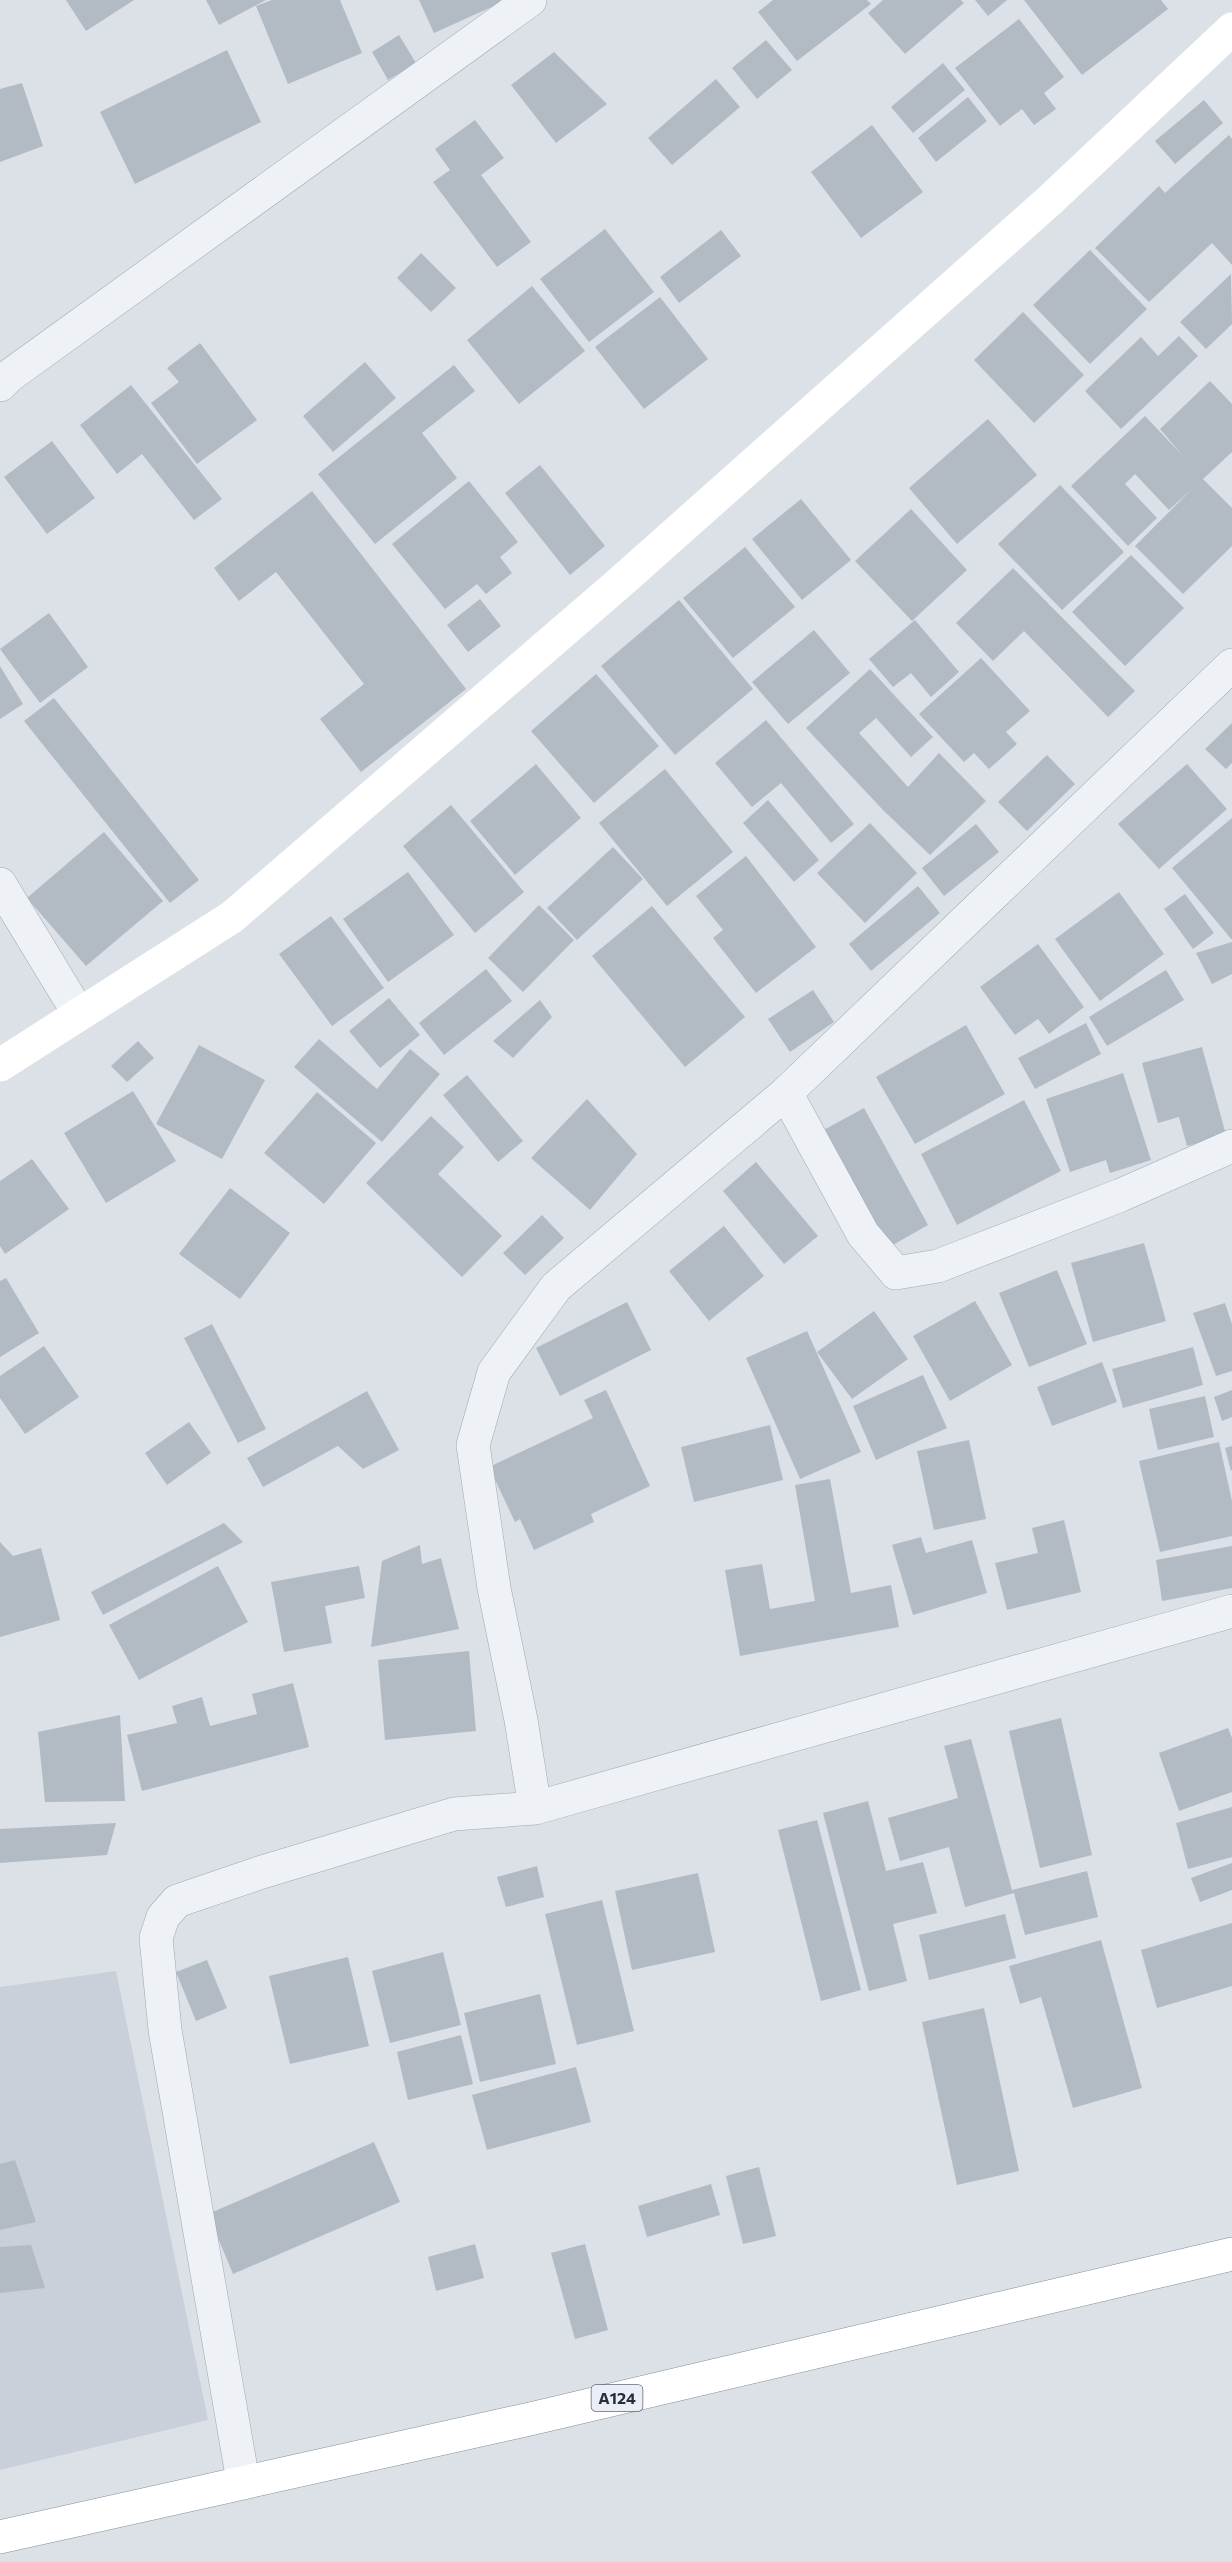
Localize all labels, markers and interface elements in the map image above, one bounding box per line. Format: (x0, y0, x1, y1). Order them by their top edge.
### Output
road number: A124 (592, 2385, 642, 2411)

